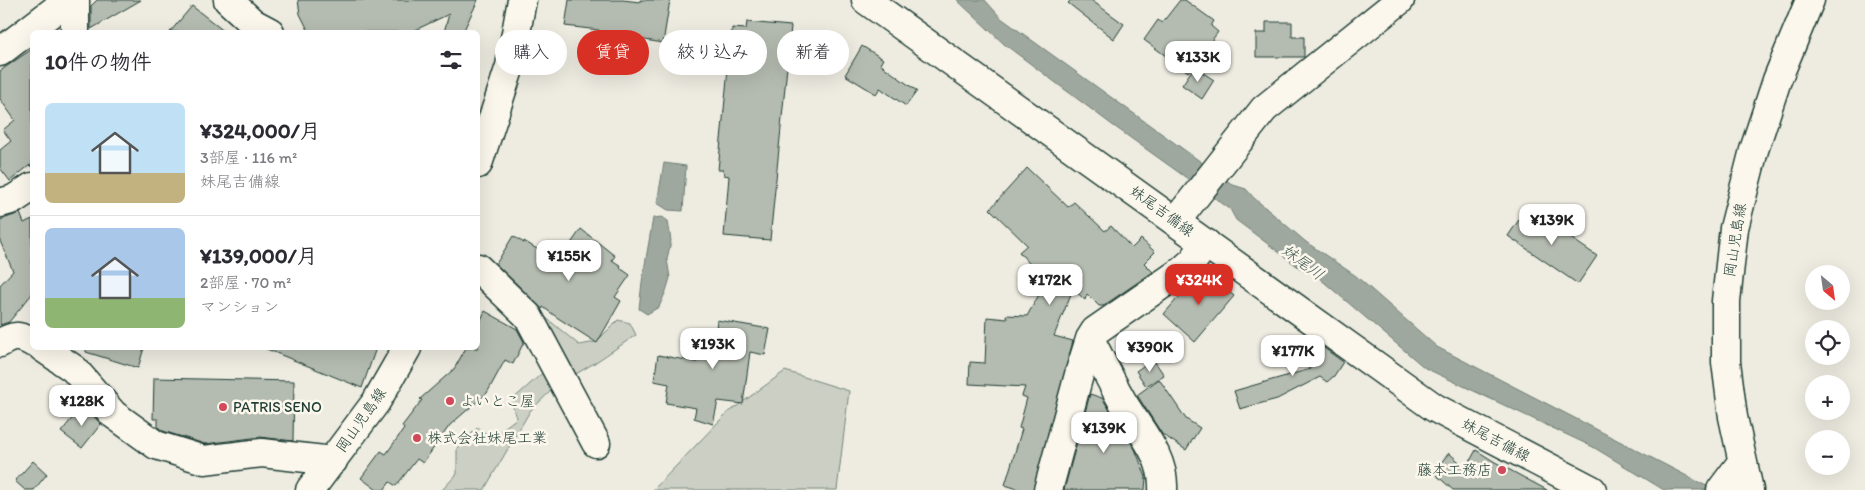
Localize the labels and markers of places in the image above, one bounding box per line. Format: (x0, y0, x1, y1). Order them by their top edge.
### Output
pin: ¥133K (1163, 41, 1233, 83)
pin: ¥139K (1517, 204, 1587, 246)
pin: ¥155K (534, 240, 604, 282)
pin: ¥172K (1015, 264, 1085, 306)
pin: ¥324K (1164, 264, 1234, 306)
pin: ¥193K (678, 328, 748, 370)
pin: ¥390K (1115, 330, 1185, 373)
pin: ¥177K (1258, 334, 1328, 377)
pin: ¥128K (47, 384, 117, 427)
place label: よいとこ屋 (460, 392, 535, 410)
marker: よいとこ屋 (444, 395, 456, 407)
place label: PATRIS SENO (233, 398, 322, 416)
marker: PATRIS SENO (217, 401, 229, 413)
pin: ¥139K (1069, 412, 1139, 454)
place label: 株式会社妹尾工業 (427, 429, 547, 447)
marker: 株式会社妹尾工業 (411, 432, 423, 444)
place label: 藤本工務店 (1417, 461, 1492, 479)
marker: 藤本工務店 (1496, 464, 1508, 476)

